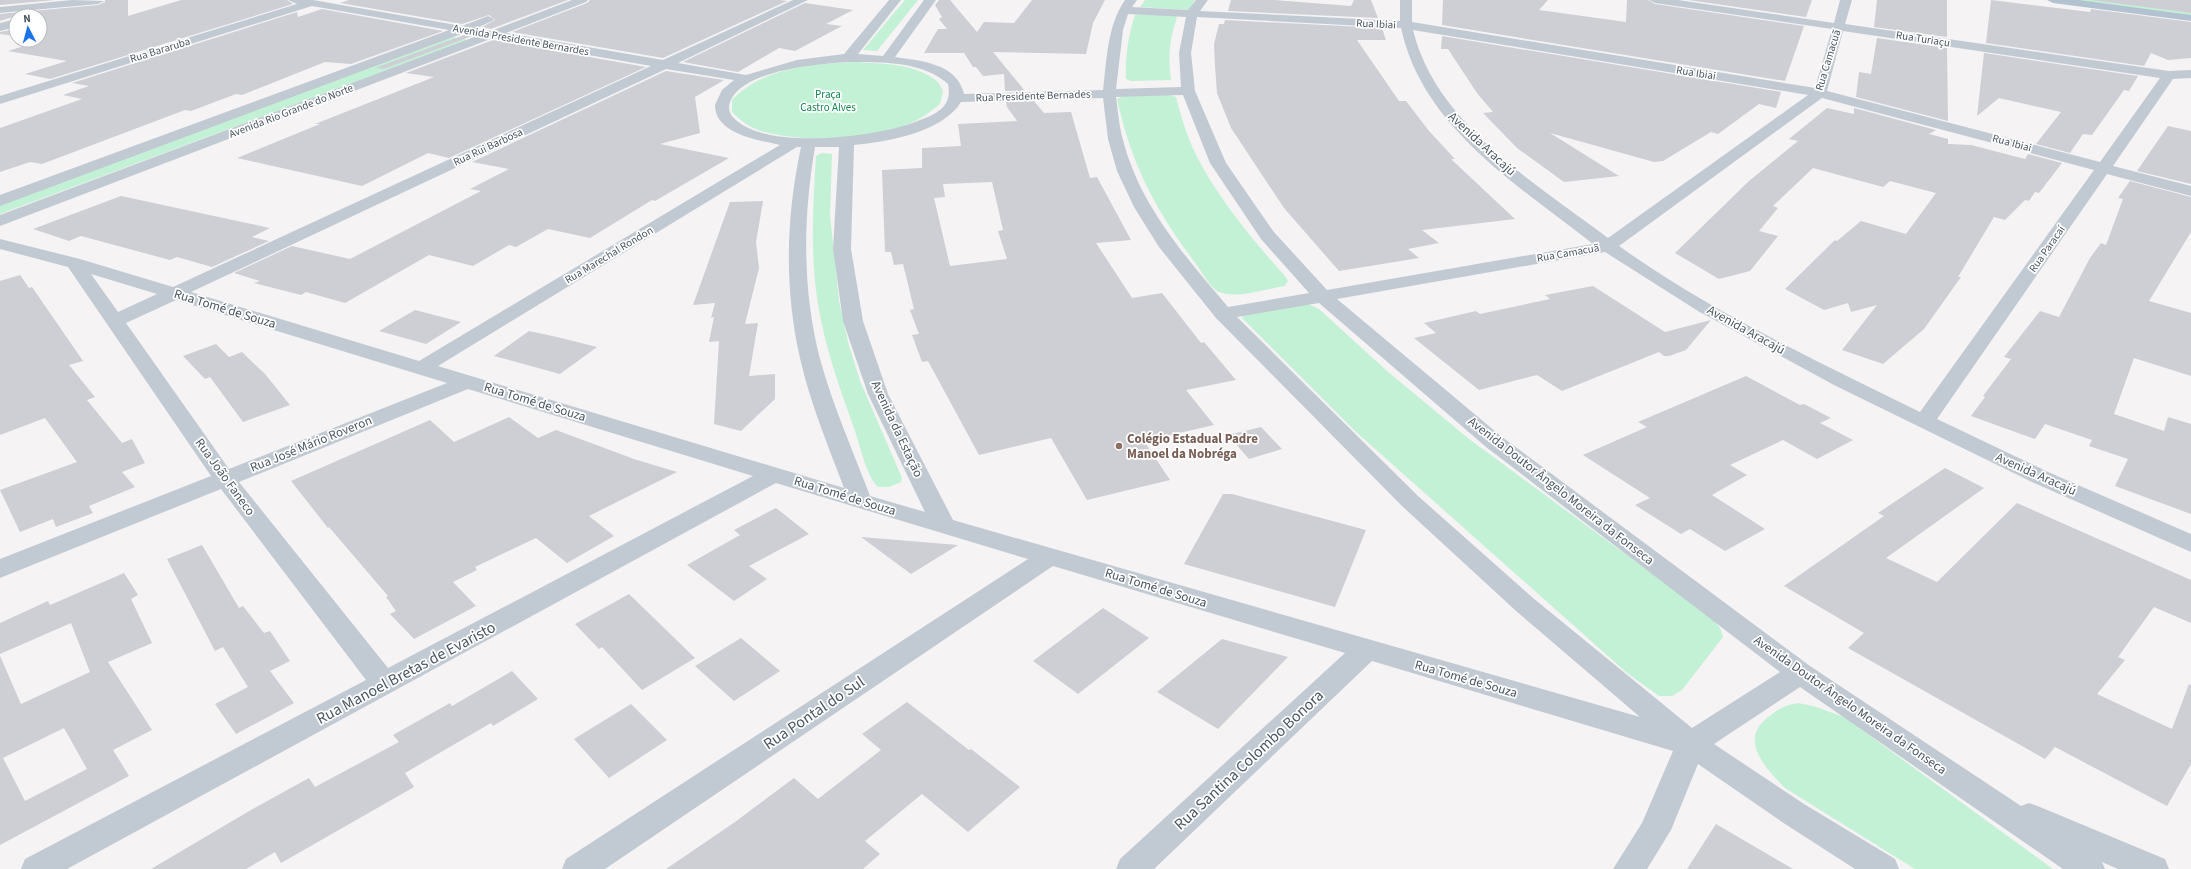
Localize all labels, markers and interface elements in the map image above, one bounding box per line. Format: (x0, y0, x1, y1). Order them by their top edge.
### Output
north arrow (8, 8, 48, 48)
text: N (23, 11, 31, 26)
street label: Rua Ibiai (1356, 15, 1396, 33)
street label: Avenida Presidente Bernardes (452, 21, 590, 59)
street label: Rua Turiaçu (1895, 27, 1951, 51)
street label: Rua Camacuã (1812, 28, 1844, 92)
street label: Rua Bararuba (128, 34, 192, 66)
street label: Rua Ibiai (1675, 62, 1717, 84)
street label: Avenida Rio Grande do Norte (227, 80, 356, 142)
street label: Rua Presidente Bernades (975, 86, 1091, 106)
park label: Praça Castro Alves (800, 87, 856, 115)
street label: Avenida Aracajú (1444, 108, 1520, 180)
street label: Rua Rui Barbosa (451, 124, 525, 170)
street label: Rua Ibiai (1991, 131, 2033, 155)
street label: Rua Marechal Rondon (562, 223, 656, 287)
street label: Rua Paracaí (2025, 223, 2069, 275)
street label: Rua Camacuã (1536, 240, 1600, 266)
street label: Rua Tomé de Souza (172, 285, 278, 333)
street label: Avenida Aracajú (1704, 301, 1788, 359)
street label: Rua Tomé de Souza (482, 378, 588, 426)
street label: Avenida da Estação (867, 378, 927, 480)
street label: Rua José Mário Roveron (247, 411, 375, 477)
street label: Avenida Doutor Ângelo Moreira da Fonseca (1464, 413, 1658, 569)
place label: Colégio Estadual Padre Manoel da Nobréga (1127, 430, 1258, 463)
street label: Rua João Faneco (191, 435, 259, 519)
marker: Colégio Estadual Padre Manoel da Nobréga (1114, 441, 1124, 451)
street label: Avenida Aracajú (1993, 448, 2079, 500)
street label: Rua Tomé de Souza (792, 472, 898, 520)
street label: Rua Tomé de Souza (1103, 564, 1209, 612)
street label: Rua Manoel Bretas de Evaristo (312, 616, 500, 730)
street label: Avenida Doutor Ângelo Moreira da Fonseca (1750, 631, 1950, 779)
street label: Rua Tomé de Souza (1413, 656, 1519, 702)
street label: Rua Pontal do Sul (759, 671, 869, 755)
street label: Rua Santina Colombo Bonora (1169, 685, 1329, 835)

